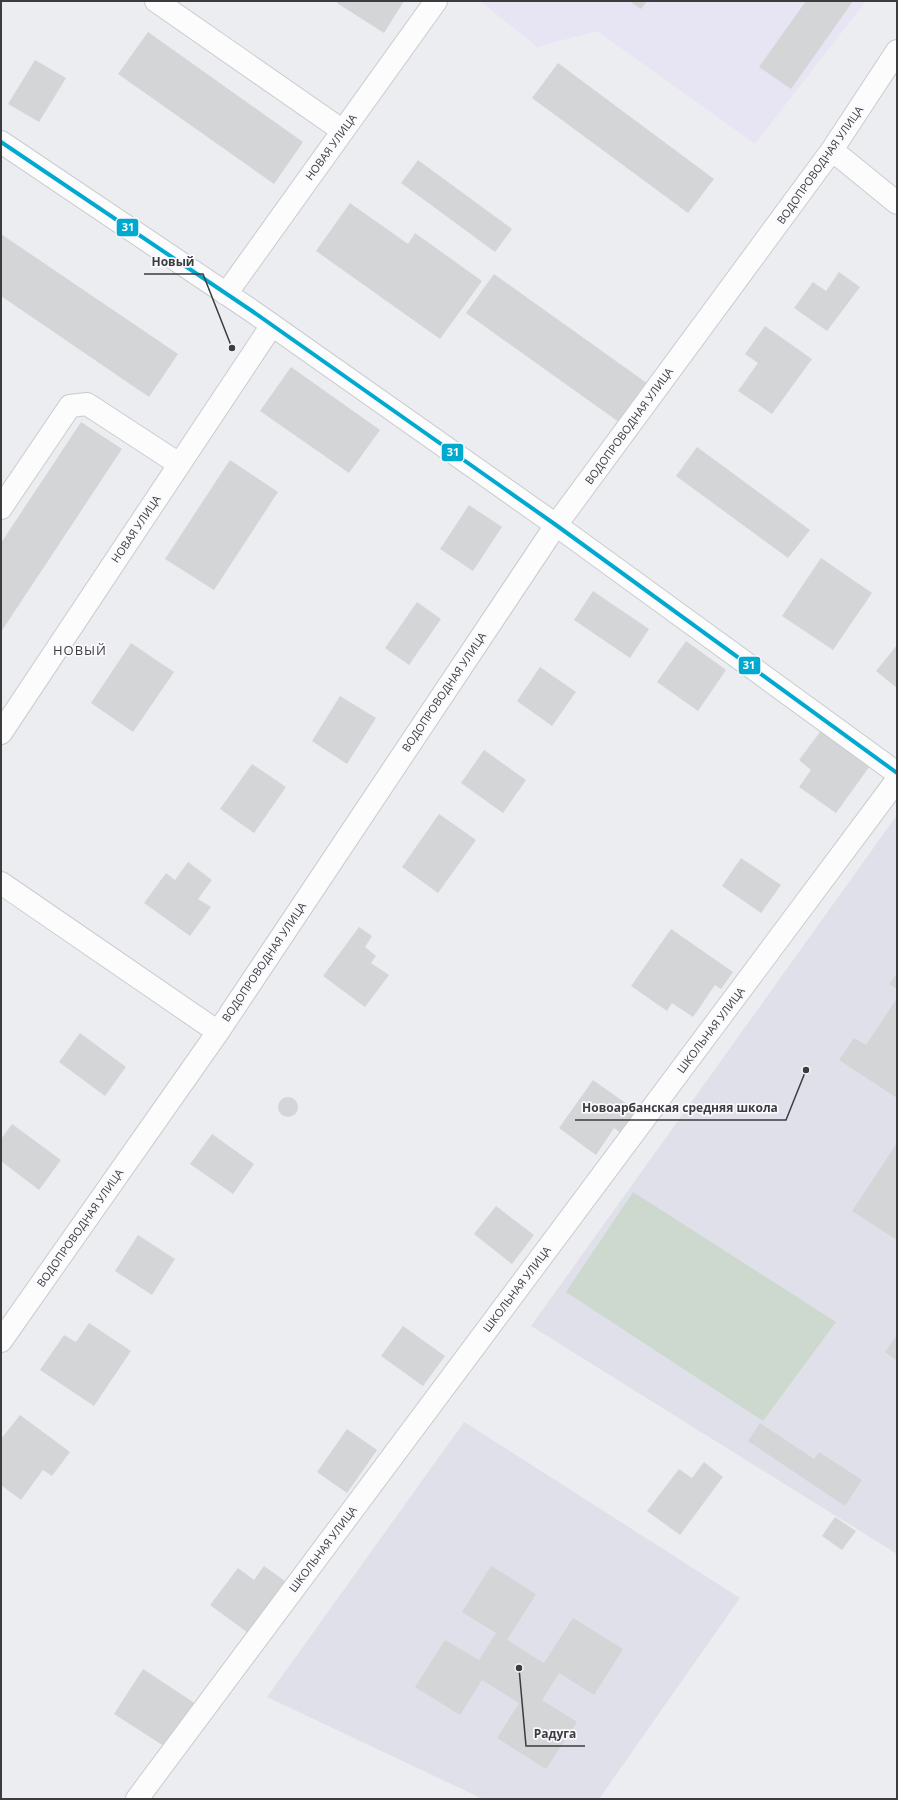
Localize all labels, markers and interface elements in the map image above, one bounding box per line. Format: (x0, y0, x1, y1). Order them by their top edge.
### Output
street label: ВОДОПРОВОДНАЯ УЛИЦА (773, 103, 866, 227)
street label: НОВАЯ УЛИЦА (301, 111, 360, 183)
line badge: 31 (116, 218, 139, 237)
text: 31 (122, 219, 134, 234)
callout: Новый (144, 250, 203, 274)
text: Новый (151, 253, 195, 270)
street label: ВОДОПРОВОДНАЯ УЛИЦА (581, 364, 676, 487)
line badge: 31 (441, 443, 464, 462)
text: 31 (447, 444, 459, 459)
street label: НОВАЯ УЛИЦА (107, 492, 164, 565)
street label: ВОДОПРОВОДНАЯ УЛИЦА (398, 629, 489, 754)
district label: НОВЫЙ (53, 641, 107, 659)
line badge: 31 (738, 656, 761, 675)
text: 31 (743, 657, 755, 672)
street label: ВОДОПРОВОДНАЯ УЛИЦА (218, 899, 309, 1024)
street label: ШКОЛЬНАЯ УЛИЦА (673, 984, 748, 1076)
callout: Новоарбанская средняя школа (575, 1096, 786, 1120)
text: Новоарбанская средняя школа (582, 1099, 778, 1116)
street label: ВОДОПРОВОДНАЯ УЛИЦА (33, 1166, 126, 1290)
street label: ШКОЛЬНАЯ УЛИЦА (479, 1243, 554, 1335)
street label: ШКОЛЬНАЯ УЛИЦА (285, 1503, 360, 1595)
callout: Радуга (526, 1722, 585, 1746)
text: Радуга (534, 1725, 576, 1742)

